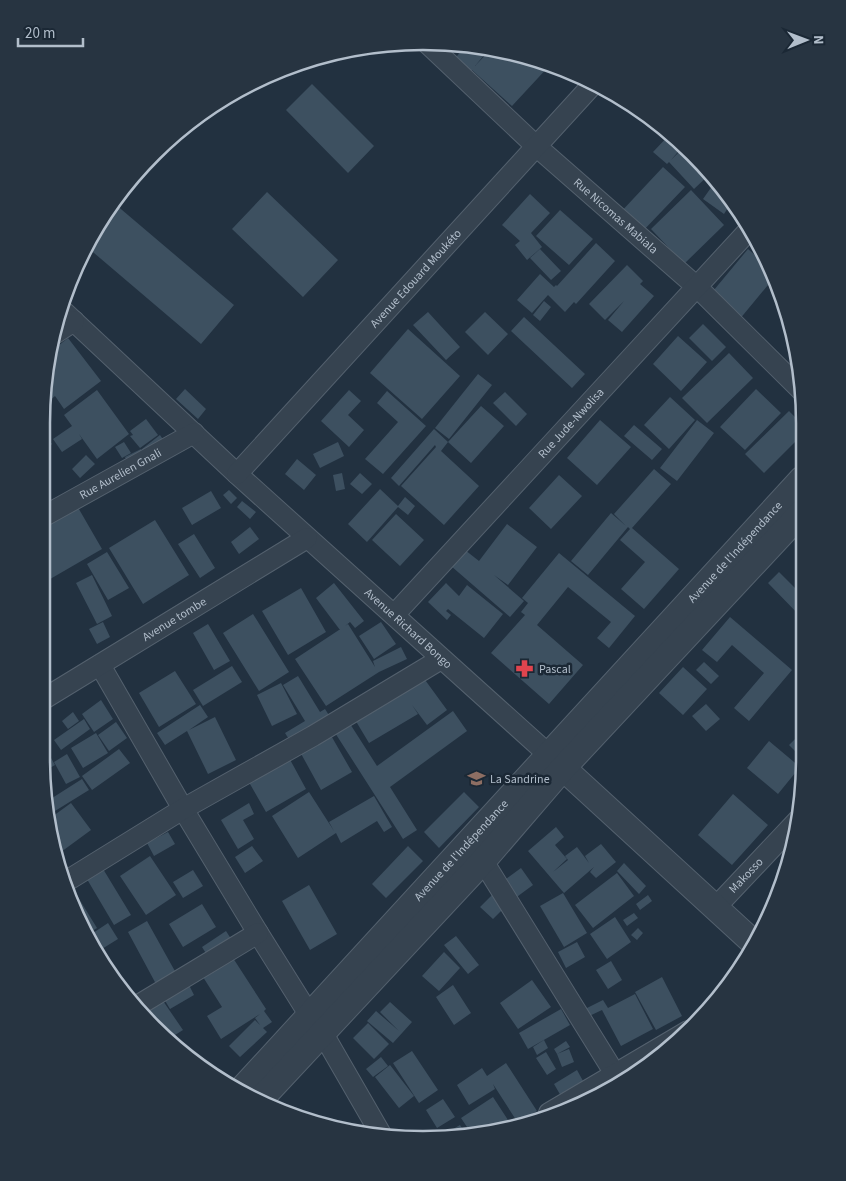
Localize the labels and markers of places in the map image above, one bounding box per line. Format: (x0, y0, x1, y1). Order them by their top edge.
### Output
pharmacy icon: Pascal (515, 659, 535, 679)
place label: Pascal (539, 661, 571, 678)
school or university icon: La Sandrine (466, 769, 486, 789)
place label: La Sandrine (490, 771, 550, 788)

